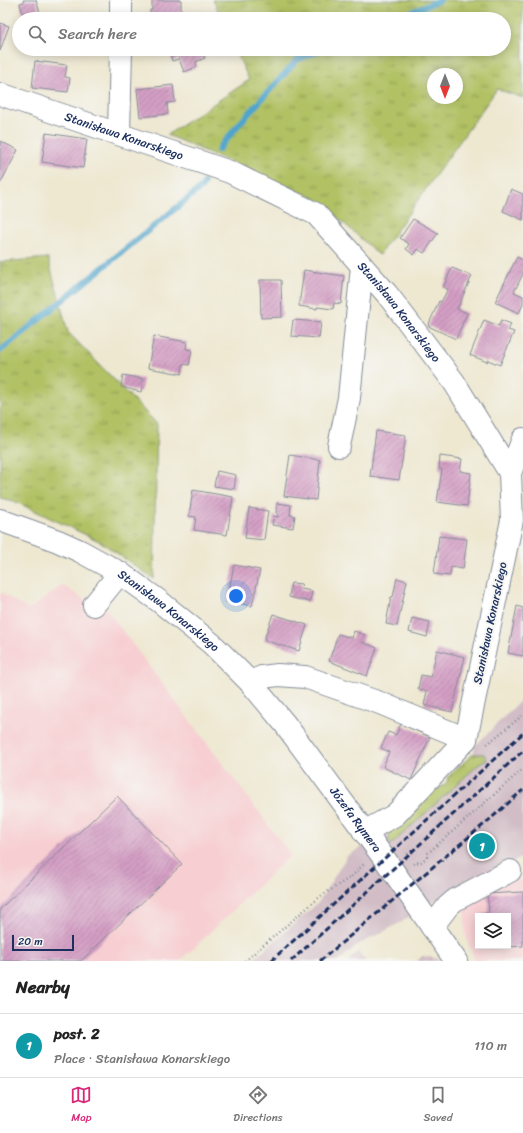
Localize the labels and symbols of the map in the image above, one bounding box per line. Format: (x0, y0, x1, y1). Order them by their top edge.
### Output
north arrow (427, 68, 463, 104)
street label: Stanisława Konarskiego (62, 106, 187, 166)
street label: Stanisława Konarskiego (352, 256, 446, 367)
street label: Stanisława Konarskiego (466, 560, 514, 686)
street label: Stanisława Konarskiego (113, 564, 225, 657)
your location (226, 586, 246, 606)
street label: Józefa Rymera (323, 781, 387, 857)
pin: 1 (469, 831, 495, 861)
scale bar (12, 933, 74, 952)

